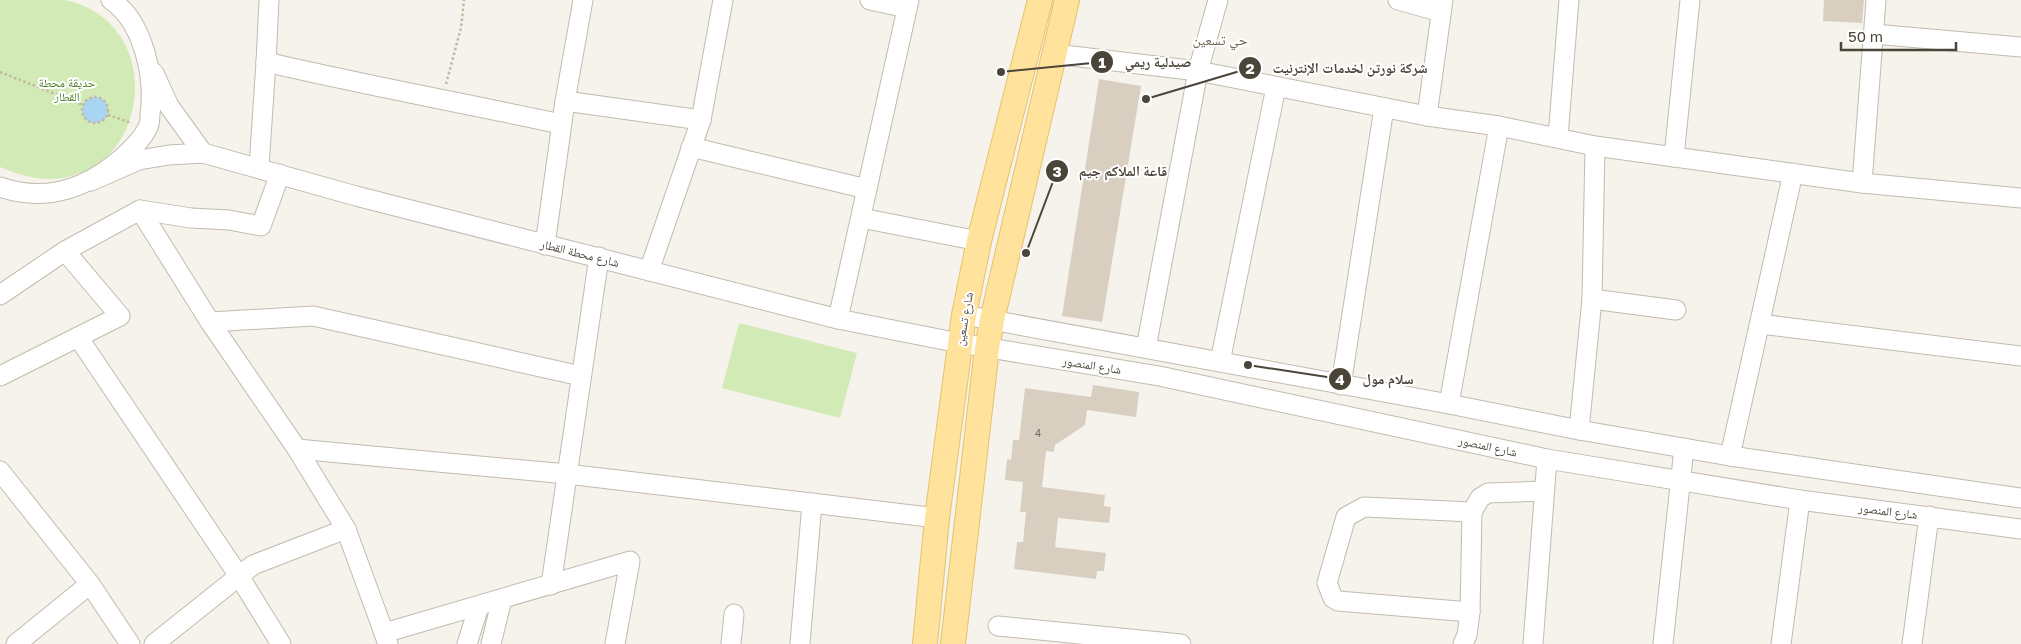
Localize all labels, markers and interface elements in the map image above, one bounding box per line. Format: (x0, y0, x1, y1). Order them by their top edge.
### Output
scale bar (1841, 20, 1956, 52)
text: 50 m (1848, 27, 1883, 45)
district label: حي تسعين (1192, 31, 1248, 51)
callout: صيدلية ريمي (1090, 48, 1201, 77)
text: 1 (1098, 53, 1106, 71)
text: صيدلية ريمي (1125, 53, 1191, 73)
callout: شركة نورتن لخدمات الإنترنيت (1237, 54, 1437, 83)
text: 2 (1245, 59, 1255, 77)
text: شركة نورتن لخدمات الإنترنيت (1272, 59, 1428, 77)
park label: حديقة محطة القطار (39, 75, 96, 104)
callout: قاعة الملاكم جيم (1044, 157, 1178, 186)
text: 3 (1052, 162, 1062, 180)
text: قاعة الملاكم جيم (1079, 162, 1167, 181)
street label: شارع محطة القطار (538, 236, 621, 271)
street label: شارع تسعين (952, 291, 977, 347)
street label: شارع المنصور (1060, 353, 1123, 378)
callout: سلام مول (1327, 365, 1424, 394)
text: 4 (1335, 370, 1345, 388)
text: سلام مول (1362, 370, 1414, 389)
house number: 4 (1035, 427, 1041, 439)
street label: شارع المنصور (1456, 432, 1519, 460)
street label: شارع المنصور (1857, 500, 1918, 523)

